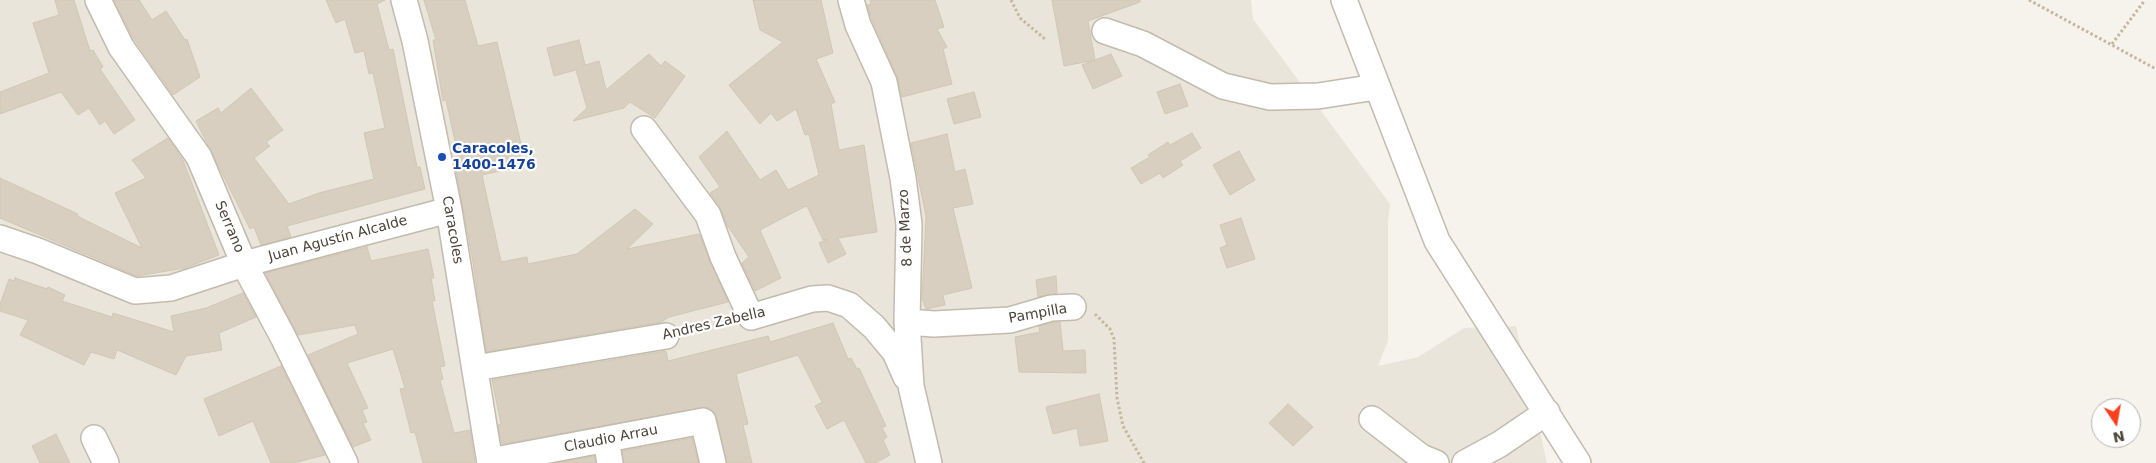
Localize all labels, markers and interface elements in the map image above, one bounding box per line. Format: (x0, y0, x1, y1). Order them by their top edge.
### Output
place label: Caracoles, 1400-1476 (452, 141, 536, 174)
marker: Caracoles, 1400-1476 (436, 151, 448, 163)
street label: 8 de Marzo (896, 189, 916, 267)
street label: Caracoles (438, 195, 466, 265)
street label: Serrano (211, 199, 247, 255)
street label: Juan Agustín Alcalde (267, 212, 409, 266)
street label: Pampilla (1007, 301, 1069, 327)
street label: Andres Zabella (661, 304, 767, 344)
north arrow (2091, 398, 2141, 448)
street label: Claudio Arrau (563, 422, 659, 456)
text: N (2112, 428, 2126, 446)

